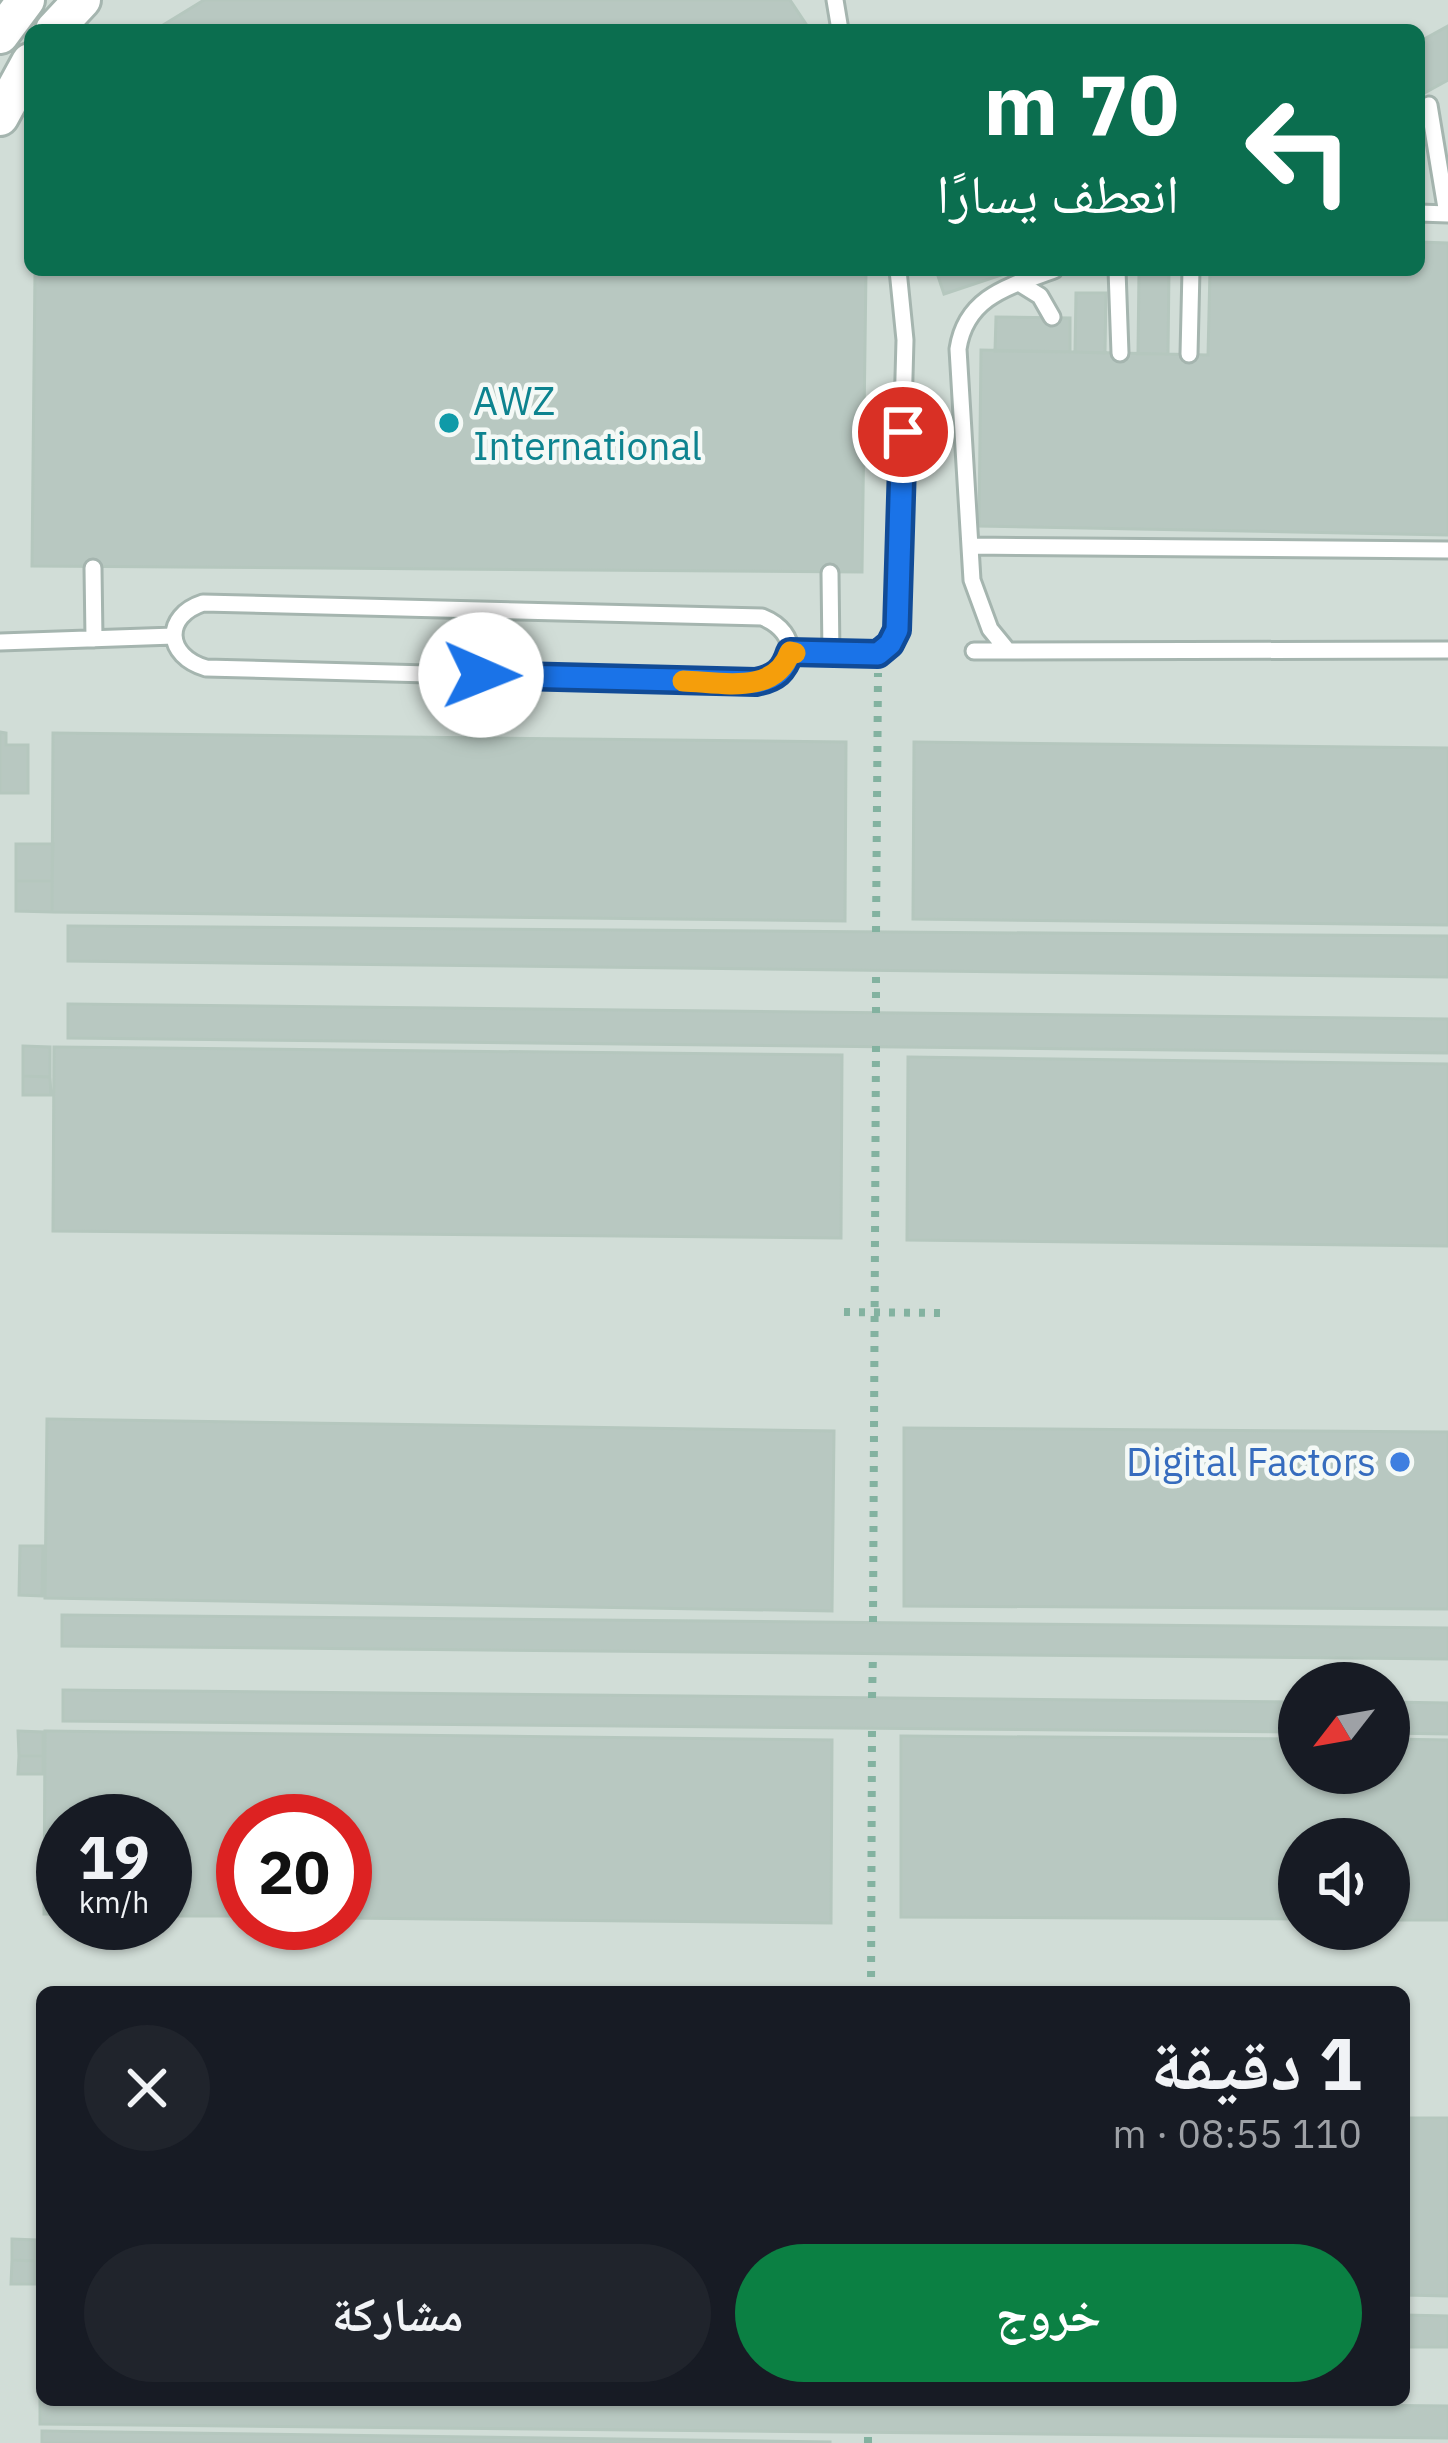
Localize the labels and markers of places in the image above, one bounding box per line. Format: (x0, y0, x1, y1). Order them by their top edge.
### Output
place label: AWZ International (473, 375, 702, 471)
pin (852, 381, 954, 483)
marker: AWZ International (436, 410, 462, 436)
place label: Digital Factors (1126, 1436, 1376, 1487)
marker: Digital Factors (1387, 1449, 1413, 1475)

